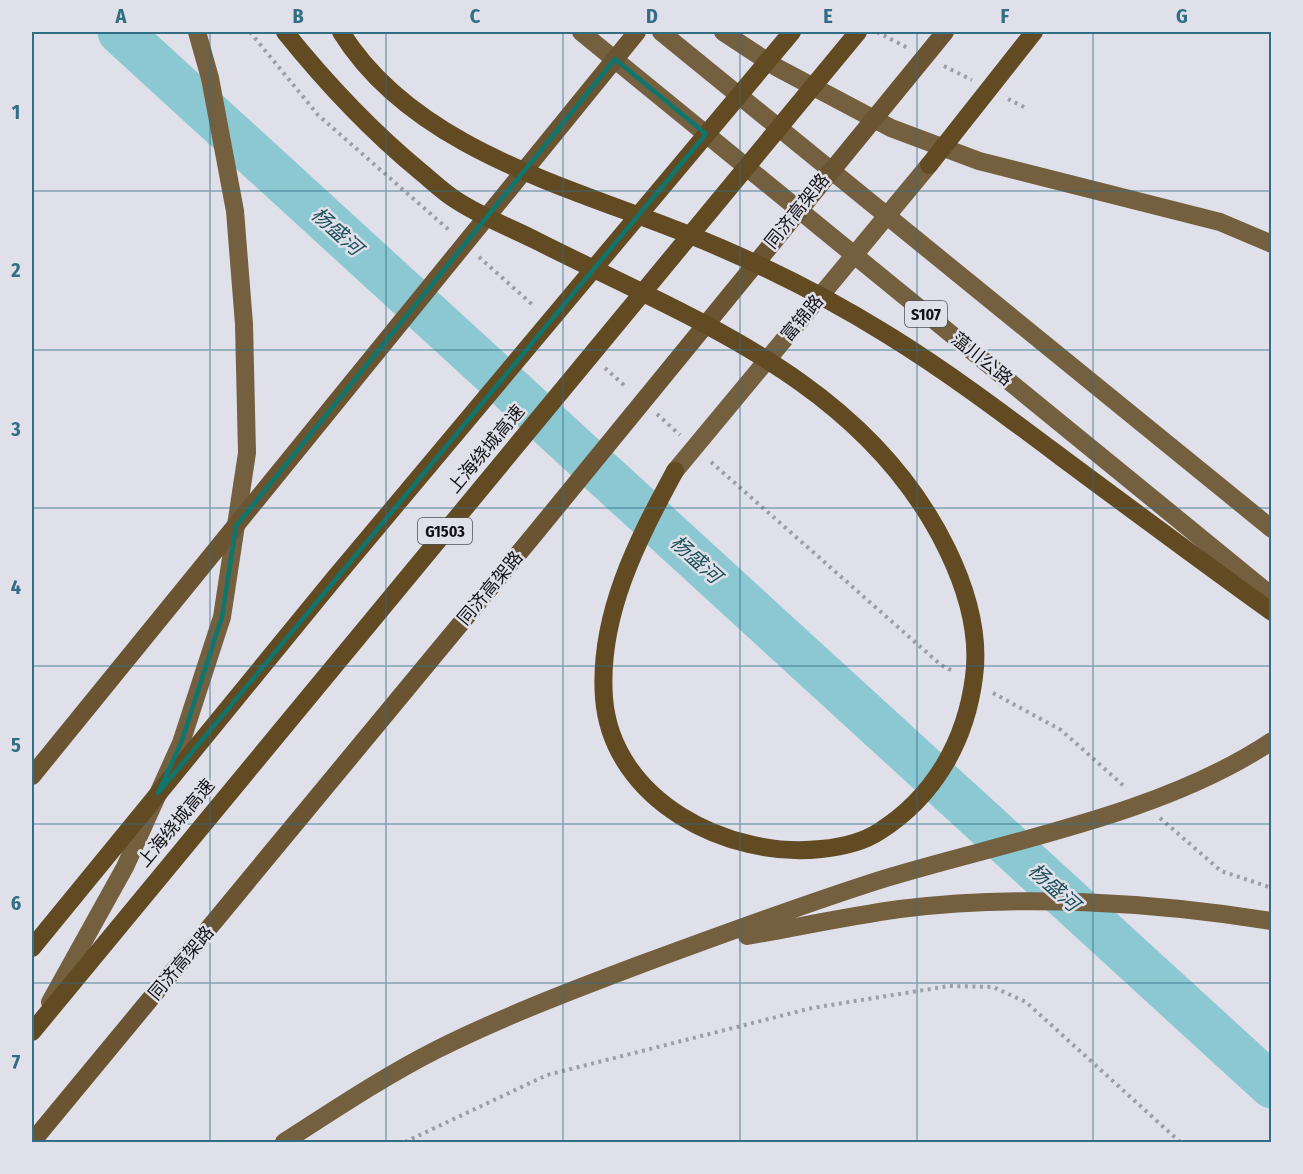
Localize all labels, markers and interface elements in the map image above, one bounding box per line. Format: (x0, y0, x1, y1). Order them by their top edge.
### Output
text: A (115, 4, 128, 28)
text: B (292, 4, 304, 28)
text: C (470, 4, 481, 28)
text: D (646, 4, 658, 28)
text: E (823, 4, 833, 28)
text: F (1001, 4, 1010, 28)
text: G (1176, 4, 1188, 28)
text: 1 (12, 100, 20, 124)
street label: 同济高架路 (760, 169, 834, 253)
water label: 杨盛河 (307, 202, 370, 263)
text: 2 (10, 258, 21, 282)
street label: 富锦路 (776, 290, 828, 346)
road number: S107 (905, 301, 947, 327)
street label: 蕰川公路 (947, 328, 1017, 390)
street label: 上海绕城高速 (443, 401, 529, 497)
text: 3 (10, 417, 21, 441)
road number: G1503 (418, 518, 472, 544)
water label: 杨盛河 (666, 530, 729, 591)
street label: 同济高架路 (453, 546, 527, 630)
text: 4 (11, 575, 21, 599)
text: 5 (11, 733, 21, 757)
street label: 上海绕城高速 (133, 775, 219, 871)
water label: 杨盛河 (1024, 858, 1087, 919)
text: 6 (11, 891, 21, 915)
street label: 同济高架路 (144, 921, 218, 1005)
text: 7 (12, 1050, 21, 1074)

